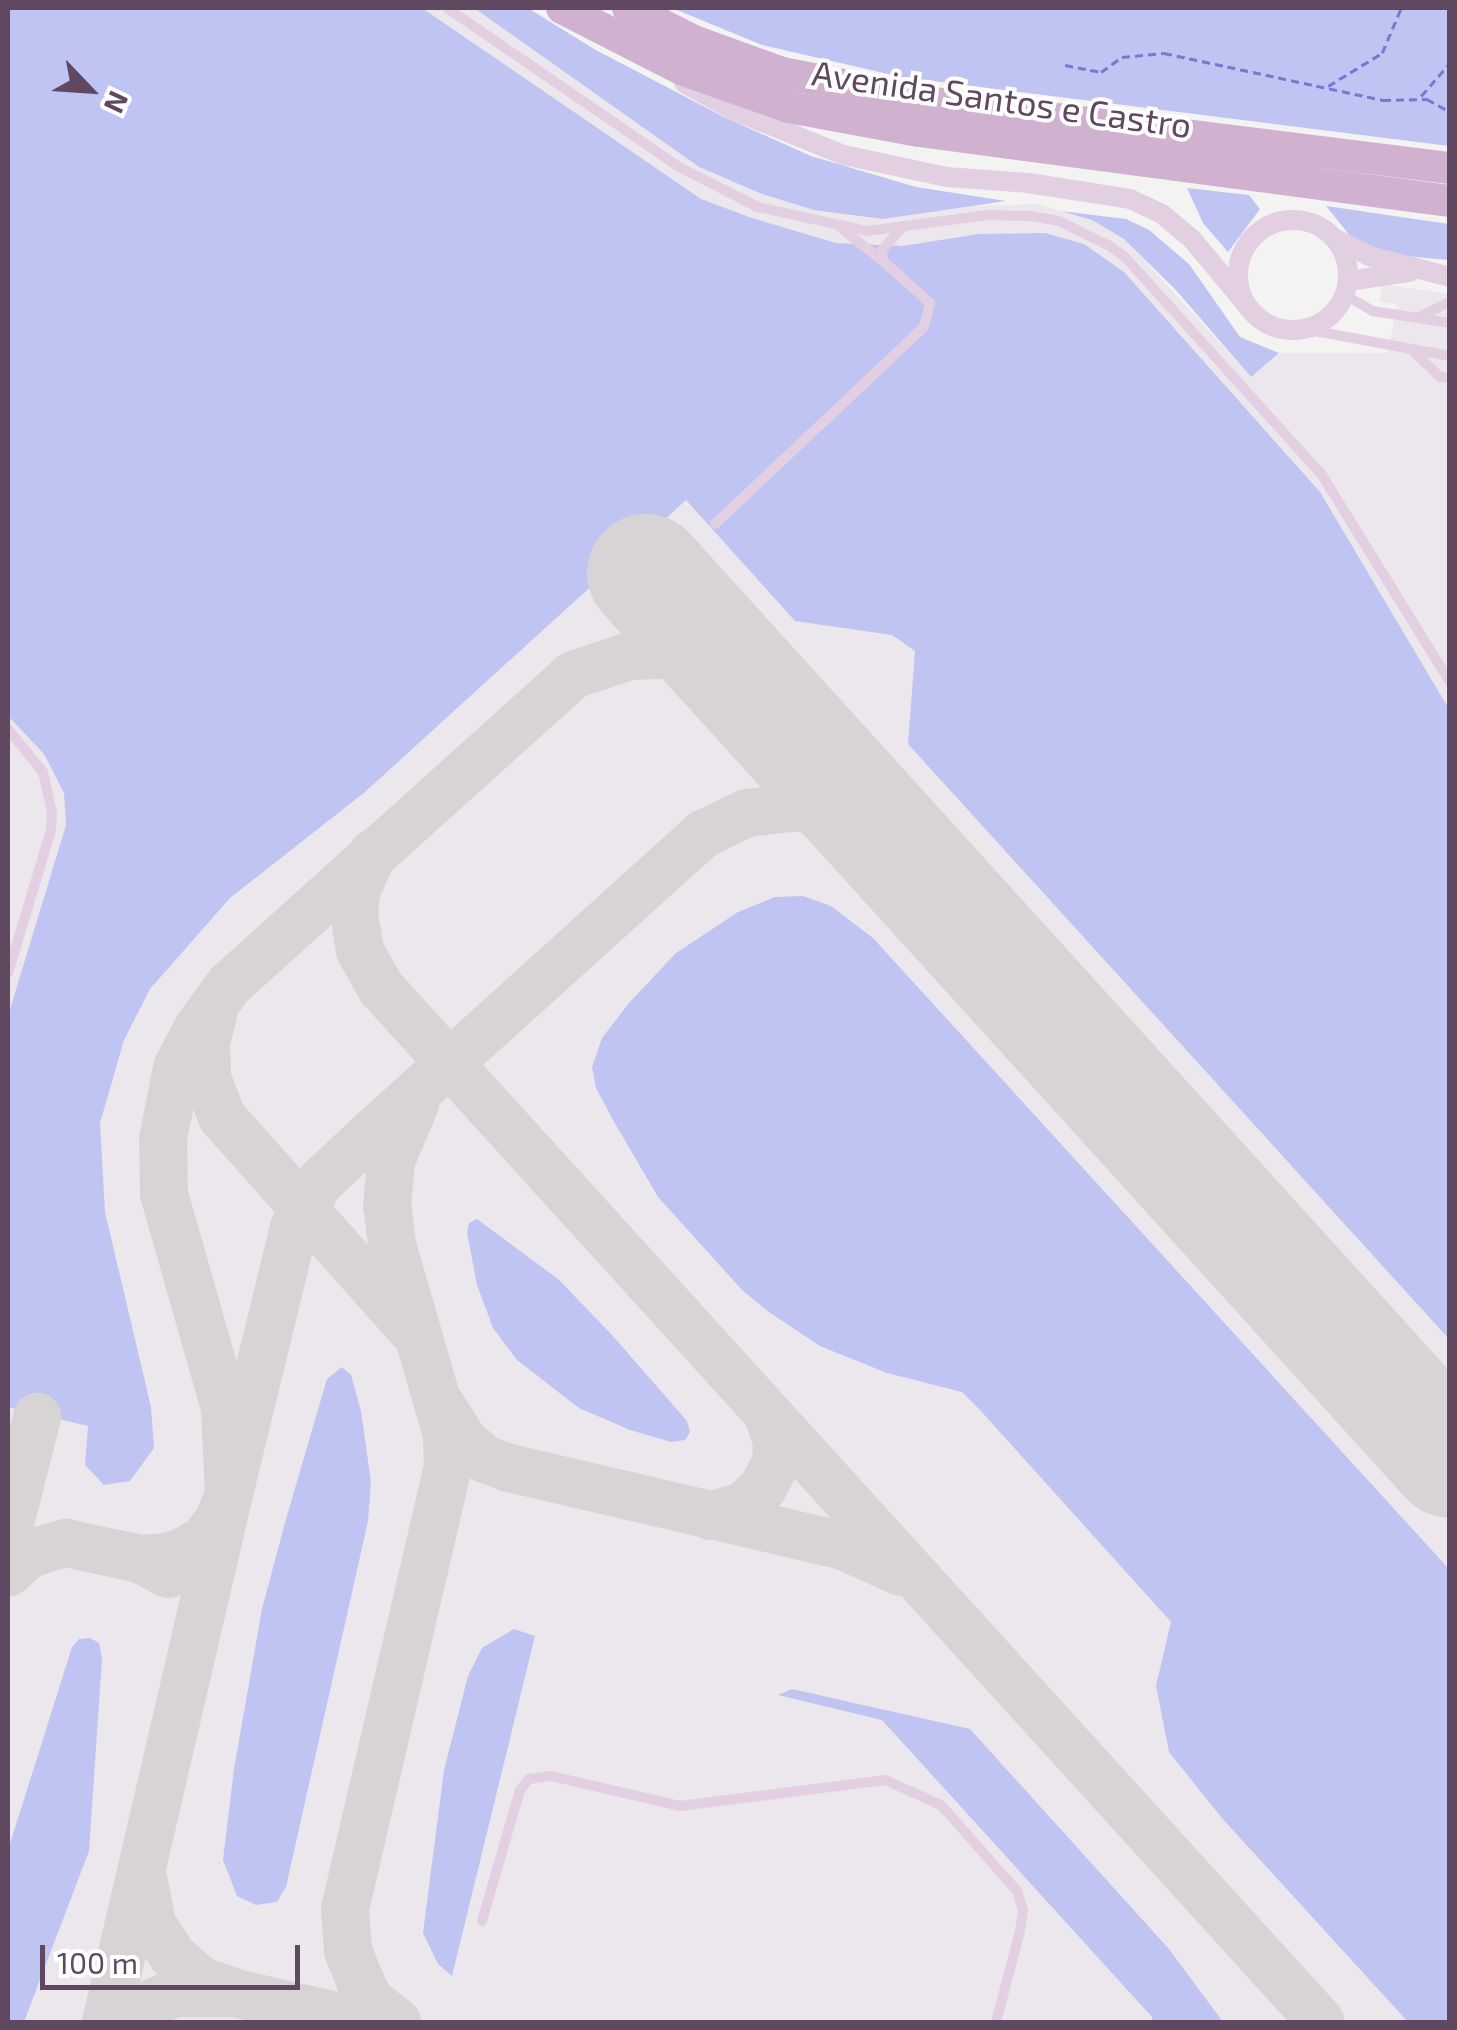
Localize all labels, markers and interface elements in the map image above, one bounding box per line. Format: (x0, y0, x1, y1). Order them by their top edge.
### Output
north arrow (40, 40, 140, 140)
street label: Avenida Santos e Castro (810, 51, 1194, 145)
text: N (98, 86, 137, 119)
scale bar (45, 1925, 305, 1987)
text: 100 m (57, 1944, 138, 1980)

